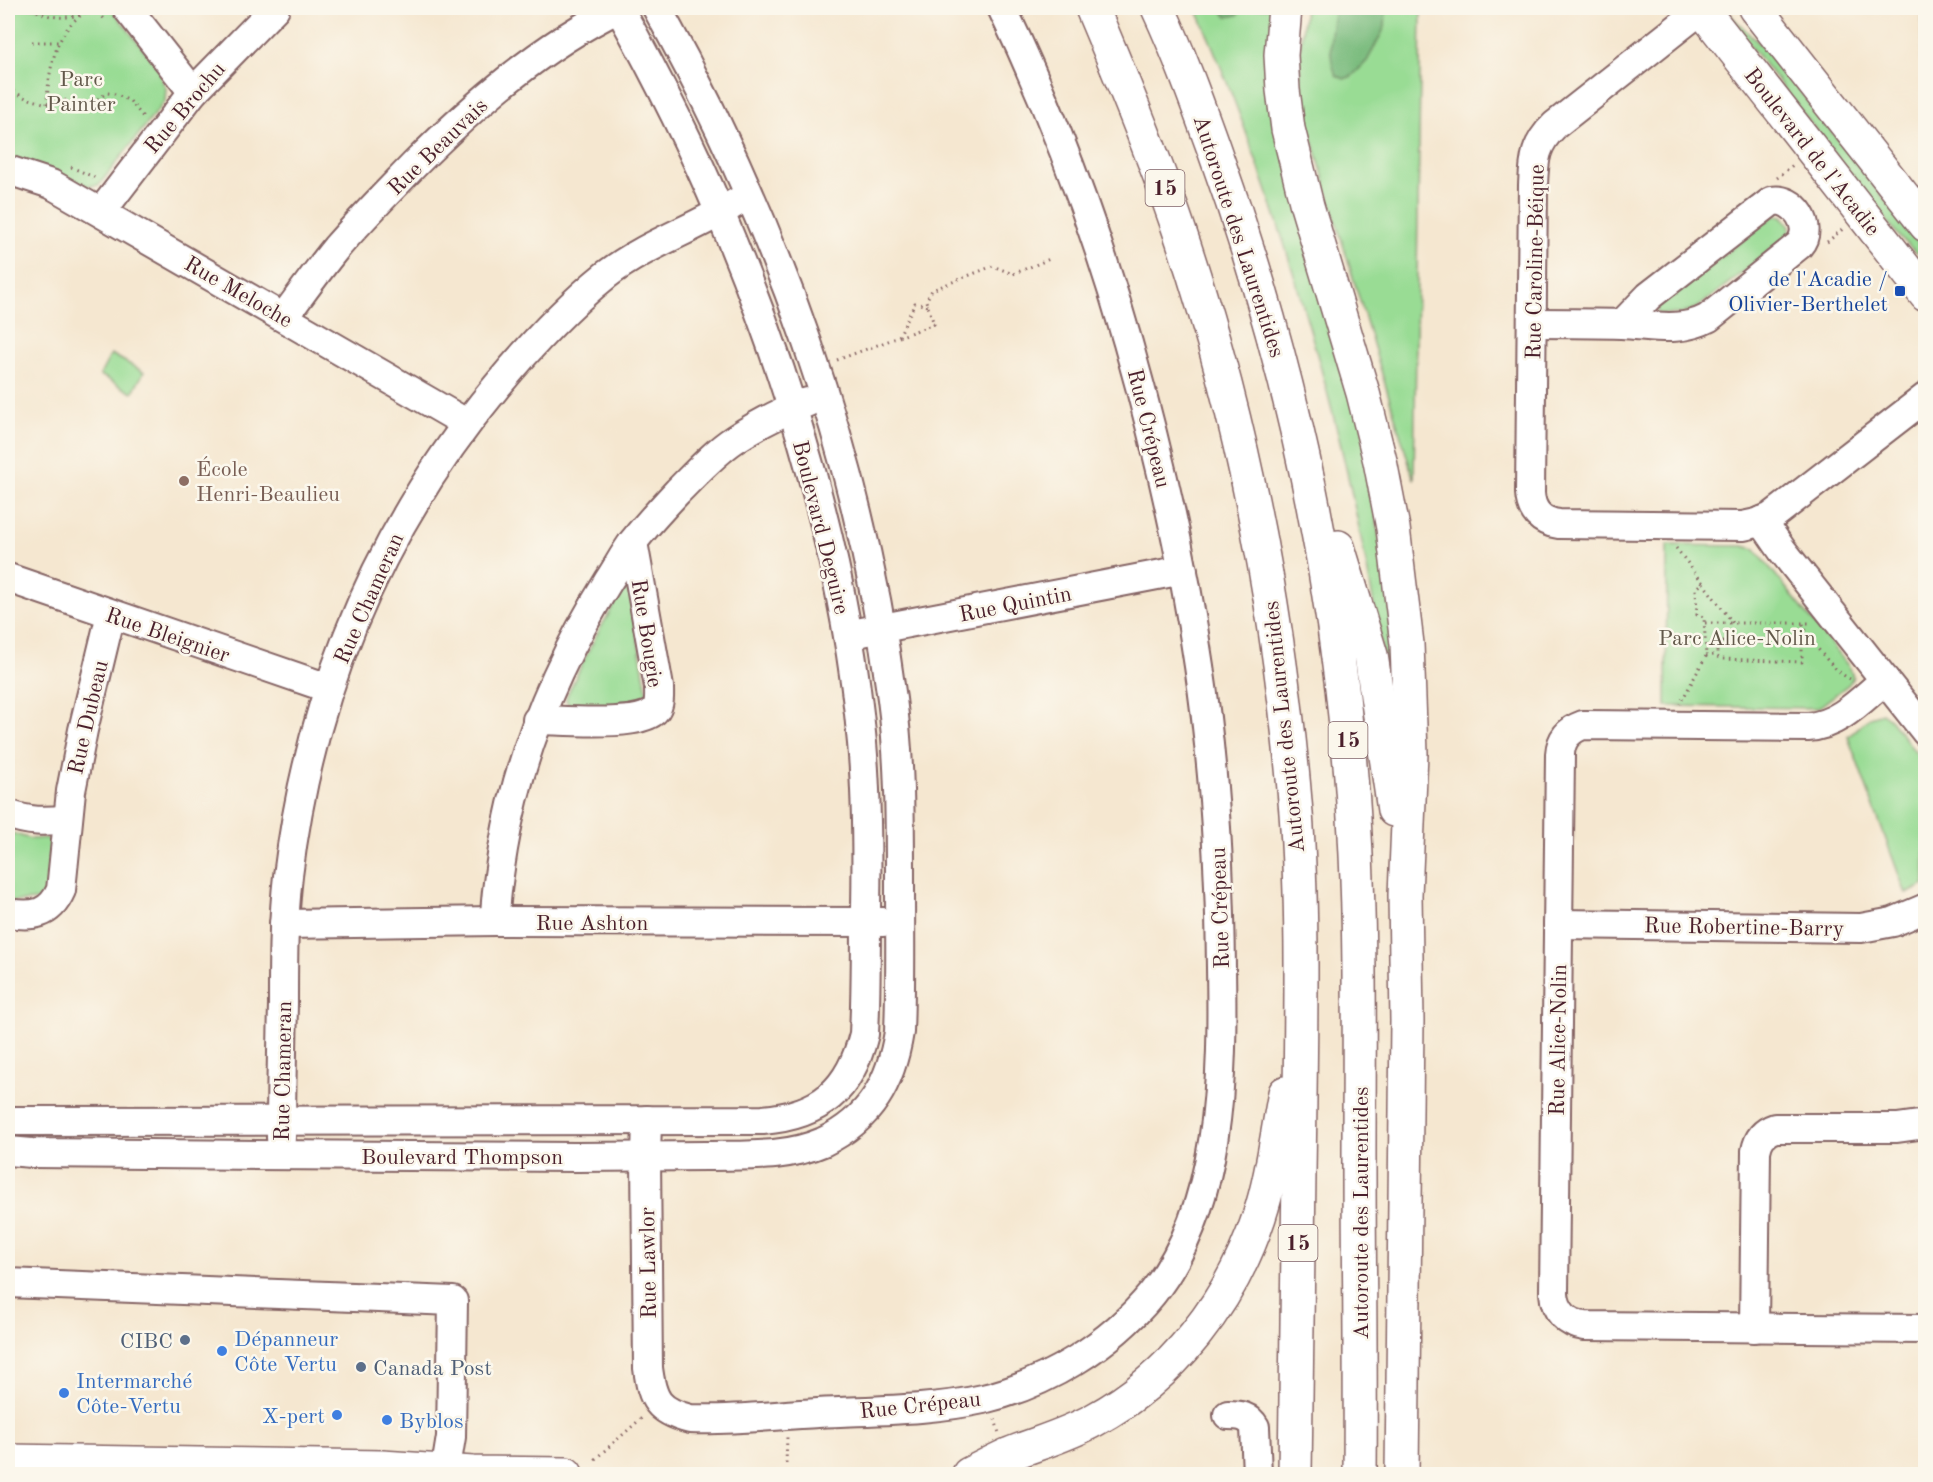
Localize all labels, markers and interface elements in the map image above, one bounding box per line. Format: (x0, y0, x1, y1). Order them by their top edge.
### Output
street label: Rue Brochu (141, 58, 230, 158)
street label: Boulevard de l'Acadie (1739, 64, 1884, 240)
park label: Parc Painter (46, 69, 116, 116)
street label: Rue Beauvais (384, 95, 492, 200)
street label: Autoroute des Laurentides (1188, 113, 1288, 360)
street label: Rue Caroline-Béique (1523, 164, 1549, 360)
road number: 15 (1146, 170, 1184, 206)
street label: Rue Meloche (180, 253, 296, 332)
place label: de l'Acadie / Olivier-Berthelet (1728, 269, 1888, 316)
marker: de l'Acadie / Olivier-Berthelet (1893, 284, 1907, 298)
street label: Rue Crépeau (1123, 367, 1174, 490)
street label: Boulevard Deguire (788, 438, 852, 617)
place label: École Henri-Beaulieu (196, 456, 340, 506)
marker: École Henri-Beaulieu (177, 474, 191, 488)
street label: Rue Chameran (331, 530, 409, 668)
street label: Rue Bougie (627, 577, 665, 689)
street label: Rue Quintin (957, 583, 1074, 627)
street label: Autoroute des Laurentides (1261, 600, 1309, 854)
street label: Rue Bleignier (102, 604, 232, 667)
park label: Parc Alice-Nolin (1658, 628, 1816, 650)
street label: Rue Dubeau (65, 658, 113, 777)
road number: 15 (1328, 722, 1368, 758)
street label: Rue Crépeau (1208, 846, 1234, 969)
street label: Rue Ashton (536, 913, 648, 935)
street label: Rue Robertine-Barry (1644, 915, 1845, 941)
street label: Rue Alice-Nolin (1547, 964, 1571, 1116)
street label: Rue Chameran (272, 1000, 296, 1142)
street label: Autoroute des Laurentides (1351, 1086, 1373, 1340)
street label: Boulevard Thompson (361, 1147, 563, 1169)
street label: Rue Lawlor (637, 1207, 661, 1319)
road number: 15 (1278, 1225, 1318, 1261)
place label: Dépanneur Côte Vertu (234, 1329, 338, 1376)
place label: CIBC (120, 1331, 173, 1353)
marker: CIBC (178, 1333, 192, 1347)
marker: Dépanneur Côte Vertu (215, 1344, 229, 1358)
place label: Canada Post (373, 1358, 492, 1380)
marker: Canada Post (354, 1360, 368, 1374)
place label: Intermarché Côte-Vertu (76, 1371, 192, 1418)
marker: Intermarché Côte-Vertu (57, 1386, 71, 1400)
street label: Rue Crépeau (858, 1389, 982, 1423)
place label: X-pert (262, 1406, 325, 1428)
marker: X-pert (330, 1408, 344, 1422)
place label: Byblos (399, 1411, 464, 1433)
marker: Byblos (380, 1413, 394, 1427)

